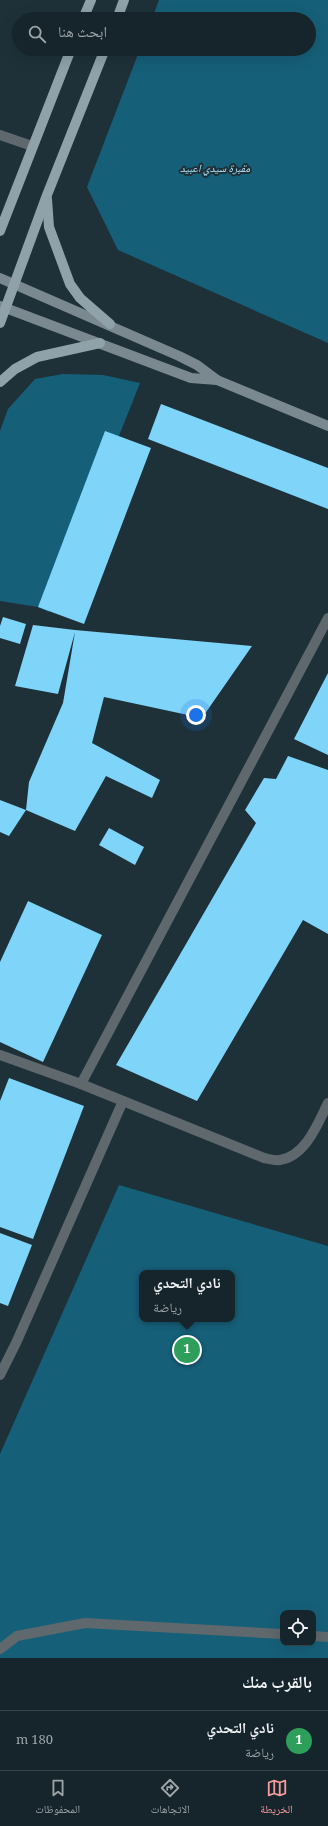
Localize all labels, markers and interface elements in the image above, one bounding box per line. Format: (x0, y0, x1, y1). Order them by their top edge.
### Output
search box (12, 12, 316, 56)
text: ابحث هنا (58, 21, 107, 47)
icon: search (26, 23, 48, 45)
park label: مقبرة سيدي اعبيد (180, 160, 250, 179)
your location (186, 705, 206, 725)
popup (139, 1270, 235, 1322)
text: نادي التحدي (153, 1272, 221, 1298)
text: رياضة (153, 1298, 182, 1320)
pin: 1 (174, 1335, 200, 1365)
map controls (280, 1610, 316, 1646)
button: locate (280, 1610, 316, 1646)
text: بالقرب منك (242, 1670, 312, 1699)
text: نادي التحدي (207, 1717, 274, 1743)
text: 180 m (16, 1730, 53, 1752)
text: 1 (295, 1730, 303, 1752)
text: رياضة (245, 1743, 274, 1765)
tab: المحفوظات (35, 1777, 80, 1820)
tab: الاتجاهات (151, 1777, 190, 1820)
tab: الخريطة (260, 1777, 293, 1820)

